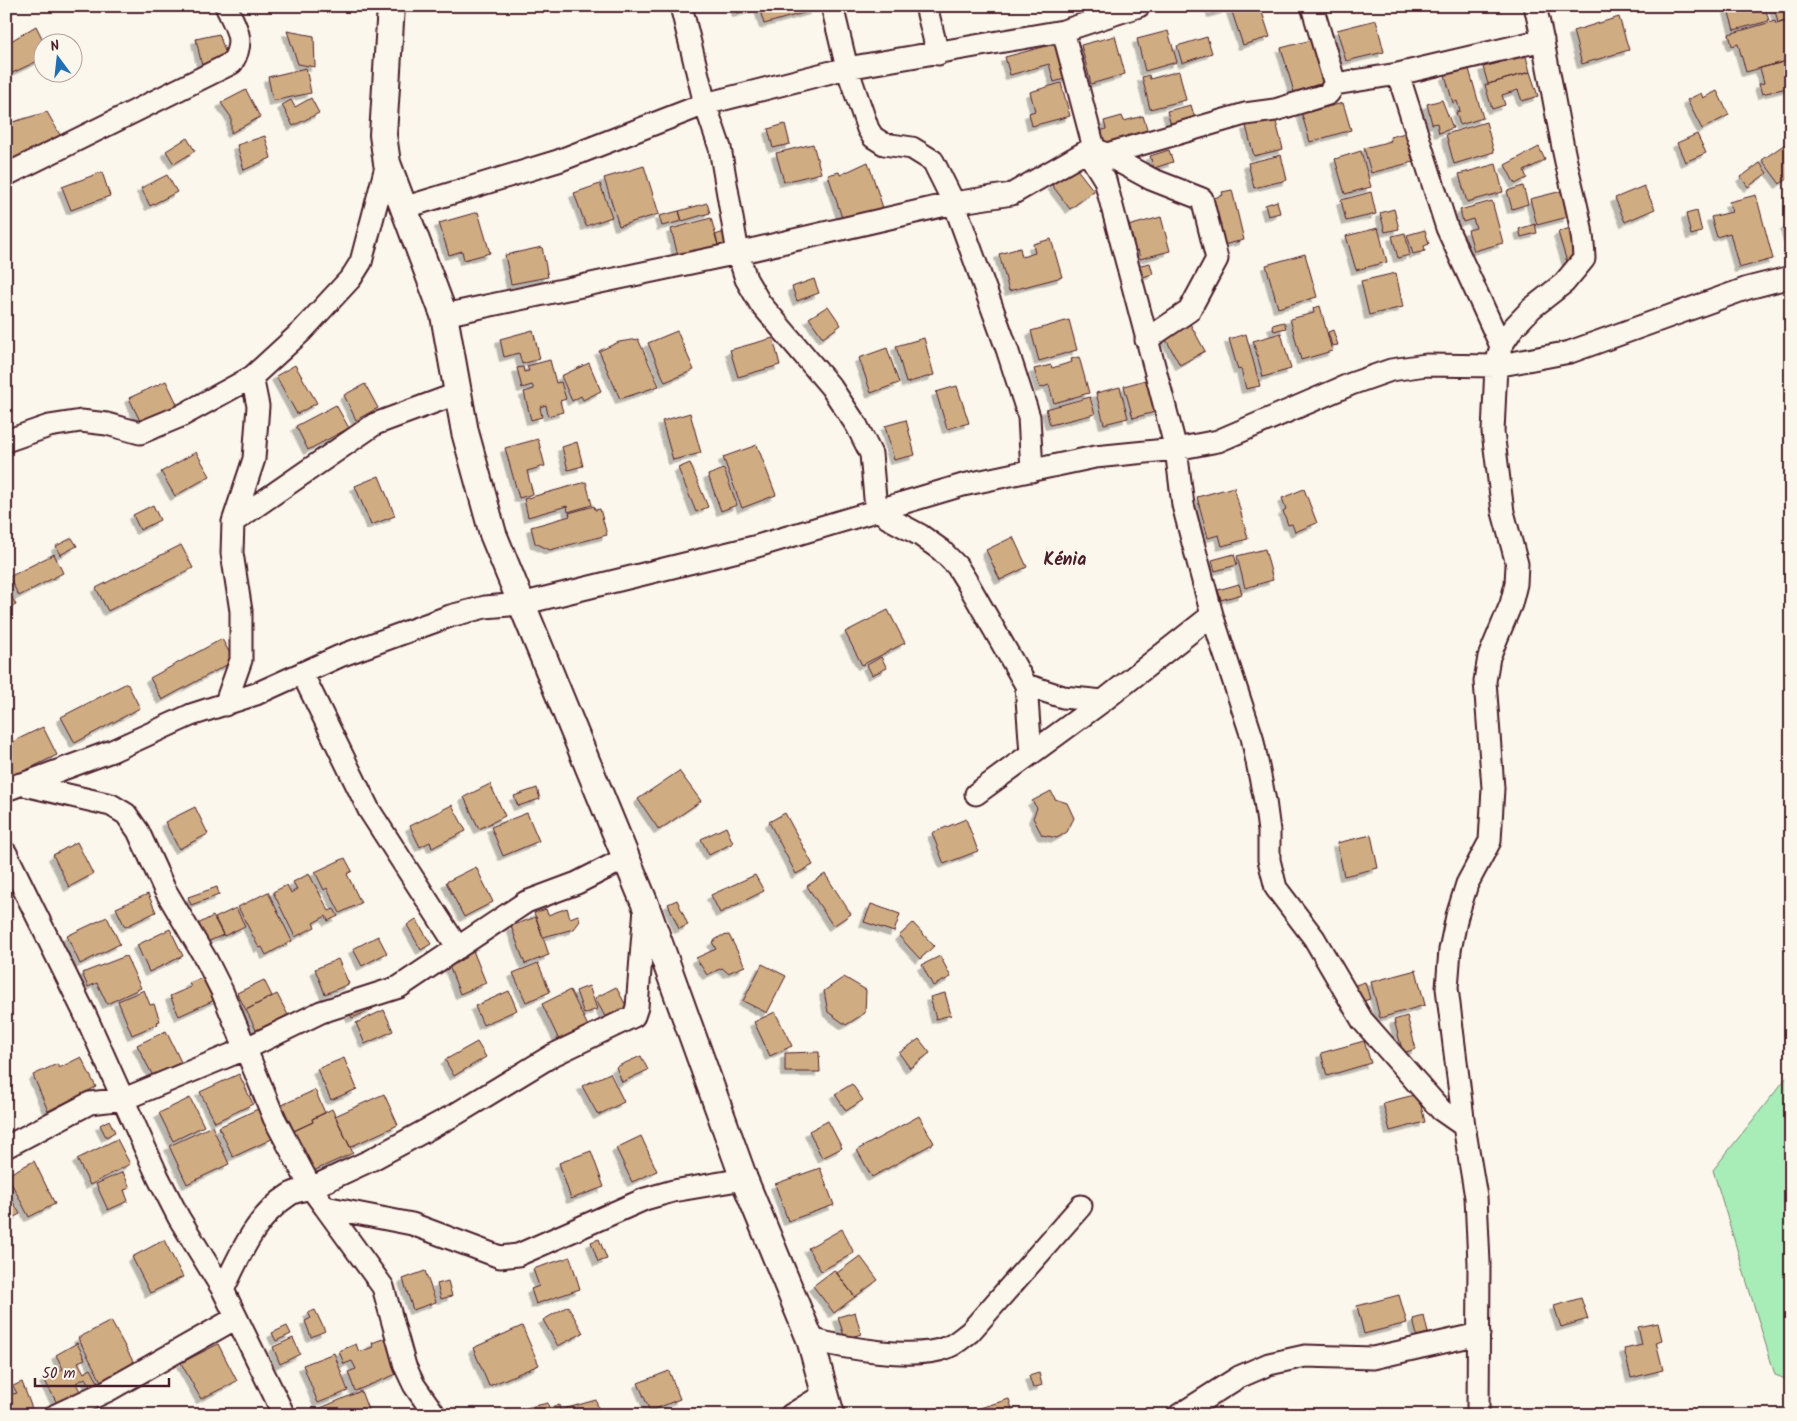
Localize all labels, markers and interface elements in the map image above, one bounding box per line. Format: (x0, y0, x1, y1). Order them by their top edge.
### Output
north arrow (32, 32, 82, 82)
text: N (48, 35, 62, 58)
district label: Kénia (1044, 546, 1086, 575)
scale bar (35, 1356, 169, 1388)
text: 50 m (42, 1362, 76, 1386)

